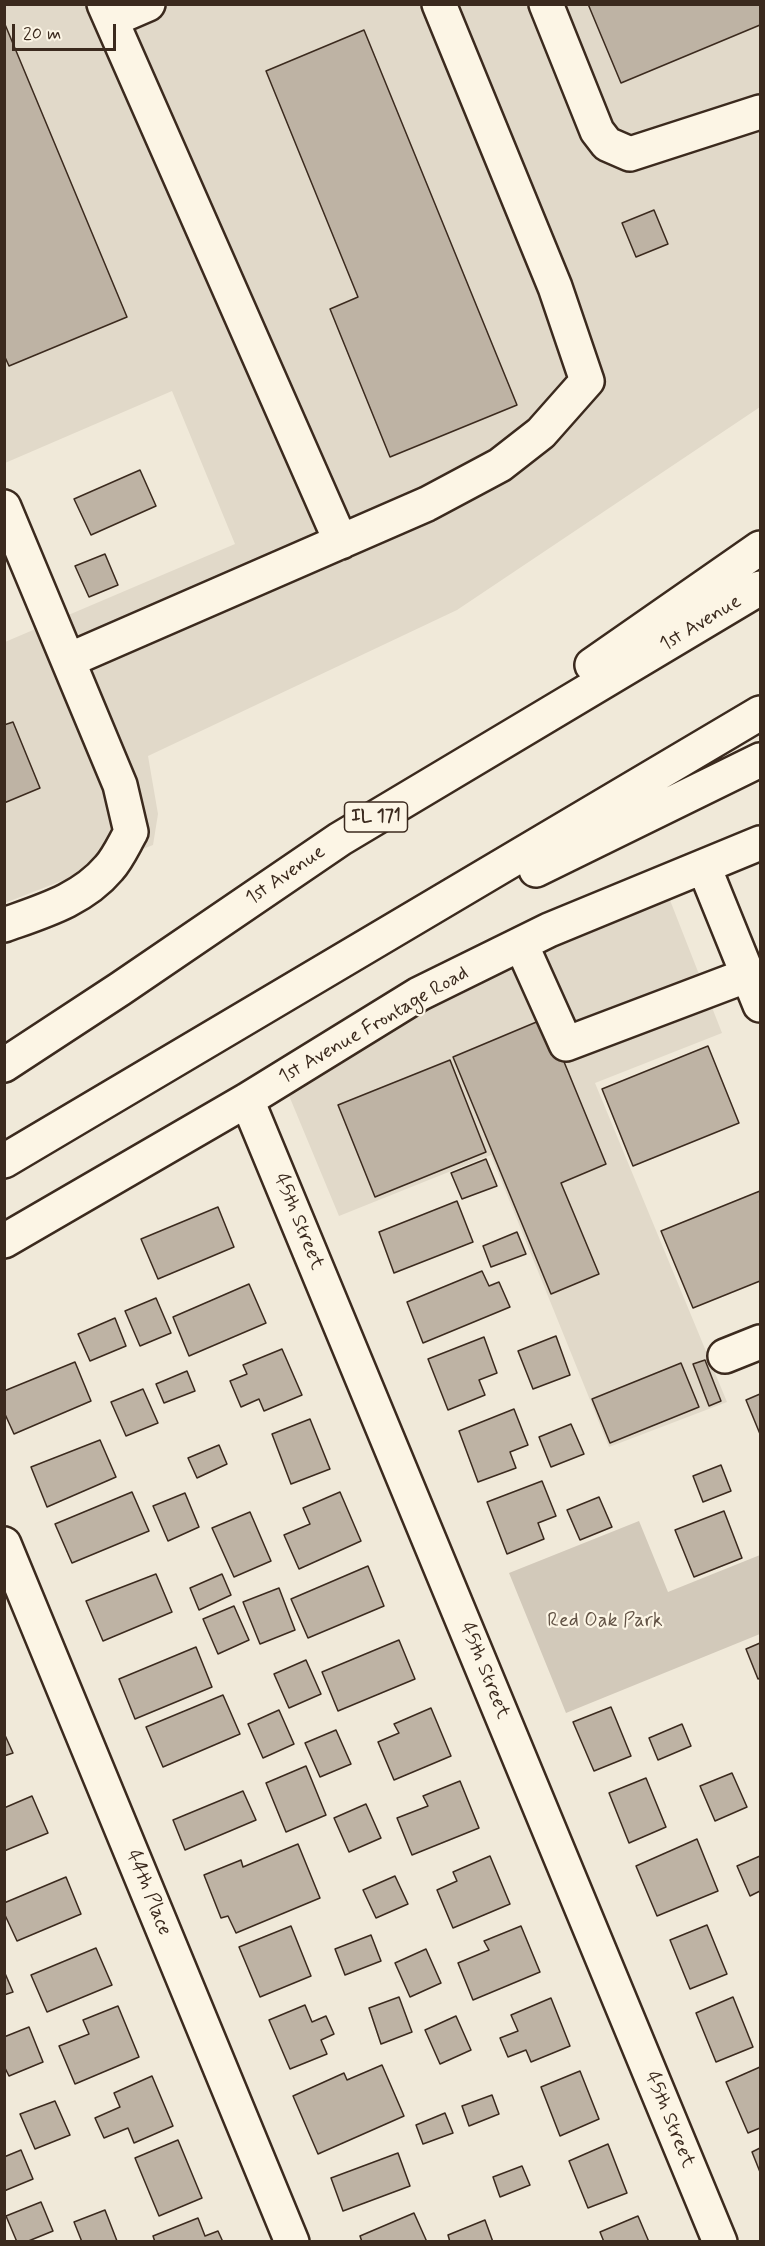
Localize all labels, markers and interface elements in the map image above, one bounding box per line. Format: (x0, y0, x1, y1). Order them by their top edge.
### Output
scale bar (15, 12, 118, 50)
text: 20 m (23, 22, 61, 46)
street label: 1st Avenue (656, 590, 746, 658)
road number: IL 171 (344, 802, 407, 832)
street label: 1st Avenue (242, 841, 330, 911)
street label: 1st Avenue Frontage Road (275, 962, 473, 1090)
street label: 45th Street (268, 1170, 328, 1274)
park label: Red Oak Park (547, 1610, 663, 1634)
street label: 45th Street (454, 1619, 514, 1723)
street label: 44th Place (120, 1847, 176, 1939)
street label: 45th Street (639, 2068, 699, 2172)

